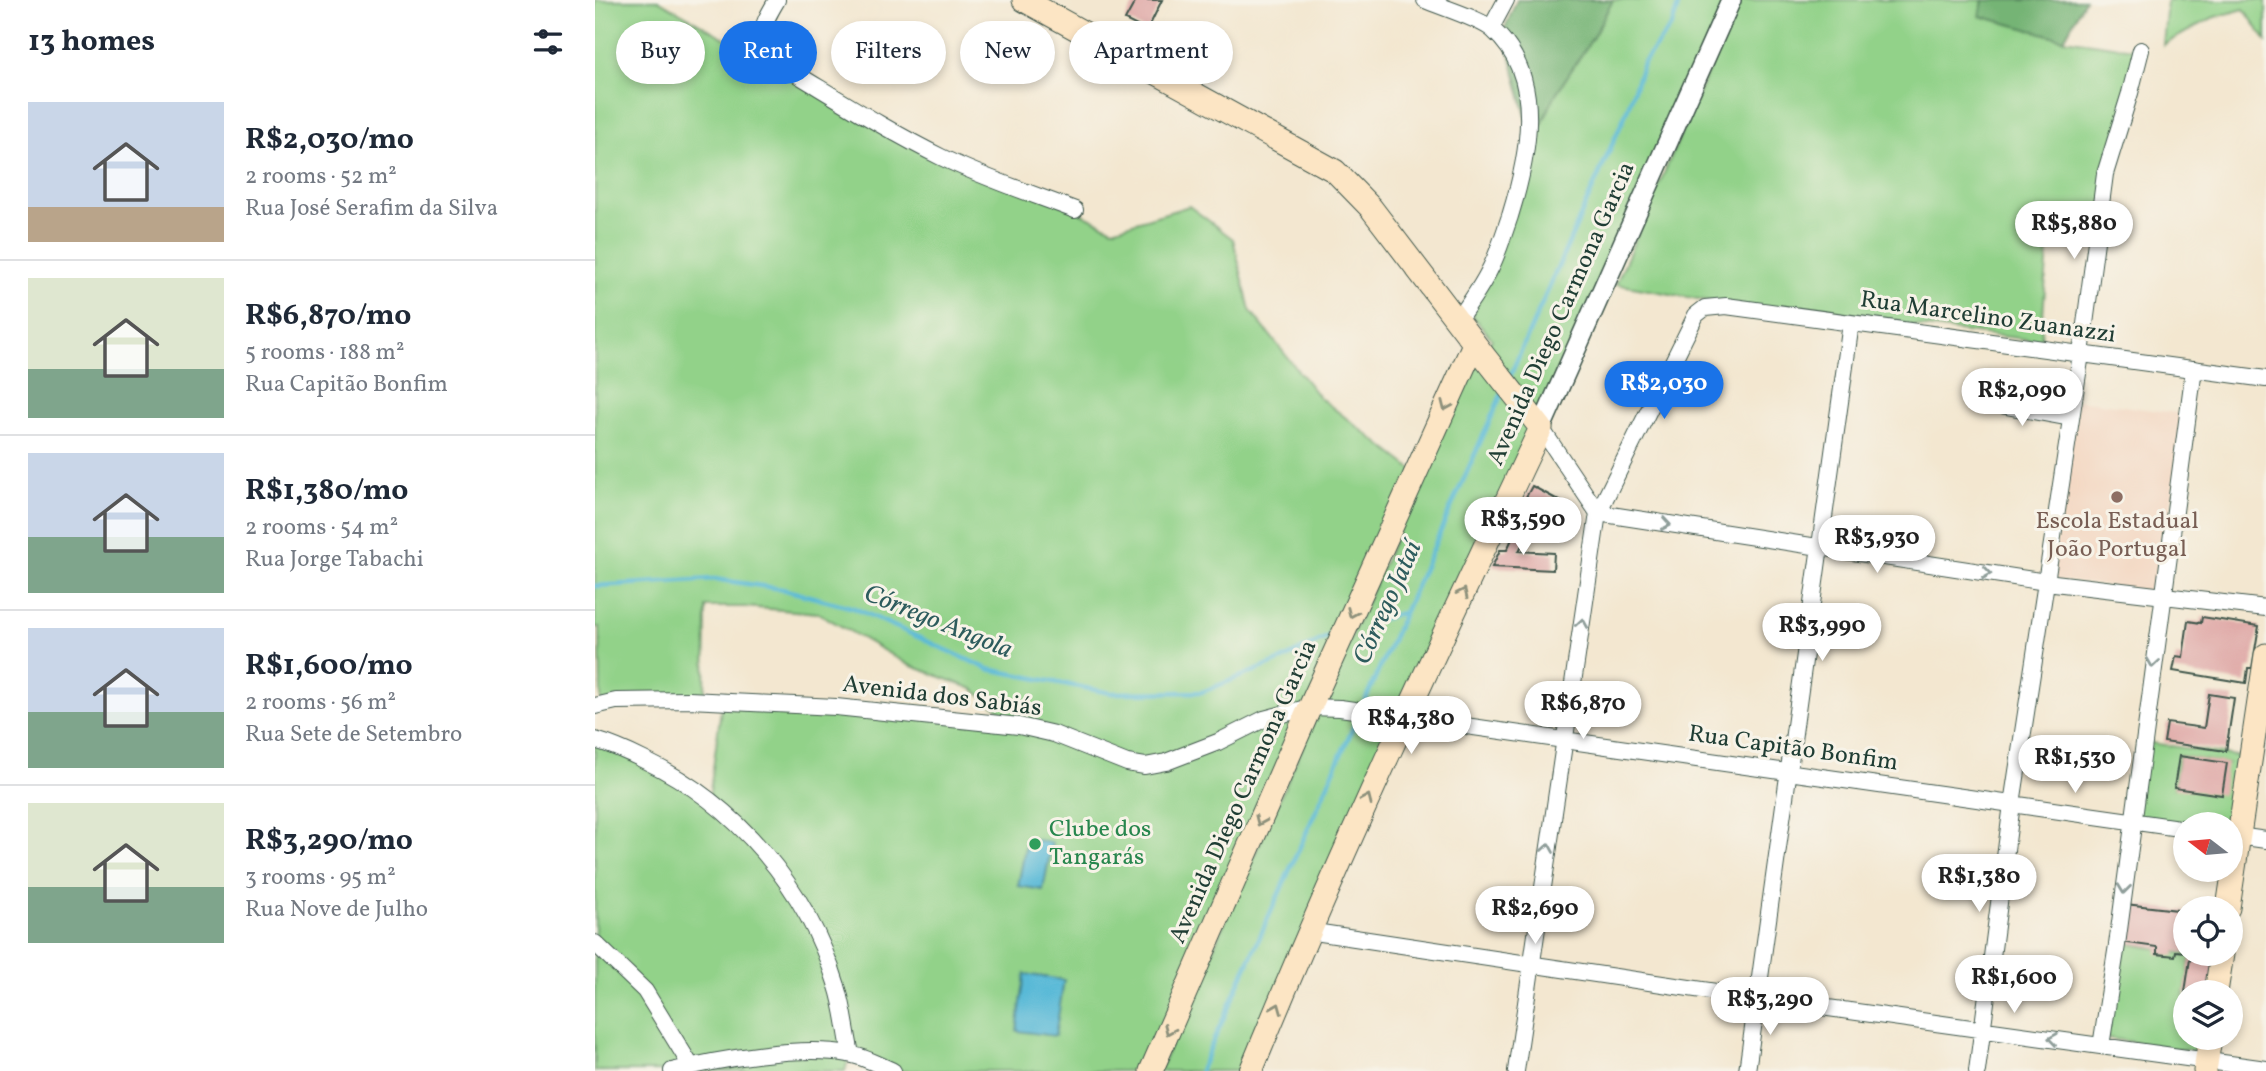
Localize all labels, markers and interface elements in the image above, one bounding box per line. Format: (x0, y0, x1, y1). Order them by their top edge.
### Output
text: 13 homes (28, 21, 155, 63)
chip: Buy (616, 21, 705, 84)
chip: Rent (719, 21, 817, 84)
chip: Filters (831, 21, 946, 84)
chip: New (960, 21, 1055, 84)
chip: Apartment (1069, 21, 1233, 84)
icon: filters (529, 23, 567, 61)
text: R$2,030/mo (245, 119, 414, 161)
icon: home (84, 130, 168, 214)
street label: Avenida Diego Carmona Garcia (1480, 157, 1644, 471)
text: 2 rooms · 52 m² (245, 161, 397, 193)
text: Rua José Serafim da Silva (245, 193, 498, 225)
pin: R$5,880 (2009, 202, 2139, 261)
text: R$5,880 (2031, 208, 2117, 240)
street label: Rua Marcelino Zuanazzi (1858, 283, 2118, 353)
text: R$6,870/mo (245, 295, 411, 337)
icon: home (84, 306, 168, 390)
text: 5 rooms · 188 m² (245, 337, 404, 369)
pin: R$2,030 (1599, 362, 1729, 421)
text: R$2,030 (1620, 368, 1708, 400)
pin: R$2,090 (1957, 368, 2087, 428)
text: Rua Capitão Bonfim (245, 369, 448, 401)
text: R$2,090 (1978, 375, 2066, 407)
one-way arrow (1440, 399, 1454, 411)
text: R$1,380/mo (245, 470, 409, 512)
icon: home (84, 481, 168, 565)
marker: Escola Estadual João Portugal (2109, 489, 2125, 505)
pin: R$3,590 (1458, 498, 1588, 557)
text: R$3,590 (1480, 504, 1566, 536)
place label: Escola Estadual João Portugal (2035, 505, 2199, 567)
text: 2 rooms · 54 m² (245, 512, 398, 544)
one-way arrow (1660, 516, 1671, 531)
pin: R$3,930 (1812, 516, 1942, 575)
text: R$3,930 (1834, 522, 1920, 554)
water label: Córrego Jataí (1345, 533, 1432, 671)
text: Rua Jorge Tabachi (245, 544, 424, 576)
one-way arrow (1981, 565, 1993, 580)
water label: Córrego Angola (858, 576, 1018, 668)
one-way arrow (1455, 588, 1469, 600)
pin: R$3,990 (1757, 604, 1887, 663)
one-way arrow (1346, 606, 1360, 619)
text: R$3,990 (1778, 610, 1866, 642)
one-way arrow (1574, 617, 1589, 629)
street label: Avenida Diego Carmona Garcia (1162, 635, 1326, 949)
text: R$1,600/mo (245, 645, 413, 687)
icon: home (84, 656, 168, 740)
one-way arrow (2146, 657, 2161, 669)
street label: Avenida dos Sabiás (841, 668, 1043, 726)
pin: R$6,870 (1518, 682, 1648, 741)
text: 2 rooms · 56 m² (245, 687, 396, 719)
text: R$6,870 (1540, 688, 1626, 720)
pin: R$4,380 (1346, 696, 1476, 756)
text: R$4,380 (1367, 703, 1455, 735)
street label: Rua Capitão Bonfim (1686, 717, 1900, 781)
text: Rua Sete de Setembro (245, 719, 462, 751)
pin: R$1,530 (2010, 736, 2140, 795)
text: R$1,530 (2034, 742, 2116, 774)
one-way arrow (1359, 794, 1373, 806)
north arrow (2173, 812, 2243, 882)
map controls (2173, 812, 2243, 1050)
place label: Clube dos Tangarás (1049, 813, 1151, 875)
one-way arrow (1254, 814, 1268, 827)
text: R$3,290/mo (245, 820, 413, 862)
icon: home (84, 831, 168, 915)
marker: Clube dos Tangarás (1027, 836, 1043, 852)
one-way arrow (1540, 842, 1555, 854)
pin: R$1,380 (1914, 855, 2044, 914)
text: R$1,380 (1938, 861, 2020, 893)
text: 3 rooms · 95 m² (245, 862, 396, 894)
one-way arrow (2116, 883, 2131, 895)
pin: R$2,690 (1470, 886, 1600, 946)
text: R$2,690 (1491, 893, 1579, 925)
text: Rua Nove de Julho (245, 894, 428, 926)
button: locate (2173, 896, 2243, 966)
pin: R$1,600 (1949, 956, 2079, 1015)
text: R$1,600 (1971, 962, 2057, 994)
pin: R$3,290 (1705, 978, 1835, 1037)
button: layers (2173, 980, 2243, 1050)
text: R$3,290 (1727, 984, 1813, 1016)
one-way arrow (1269, 1002, 1283, 1015)
one-way arrow (1163, 1022, 1177, 1035)
one-way arrow (2047, 1032, 2059, 1047)

